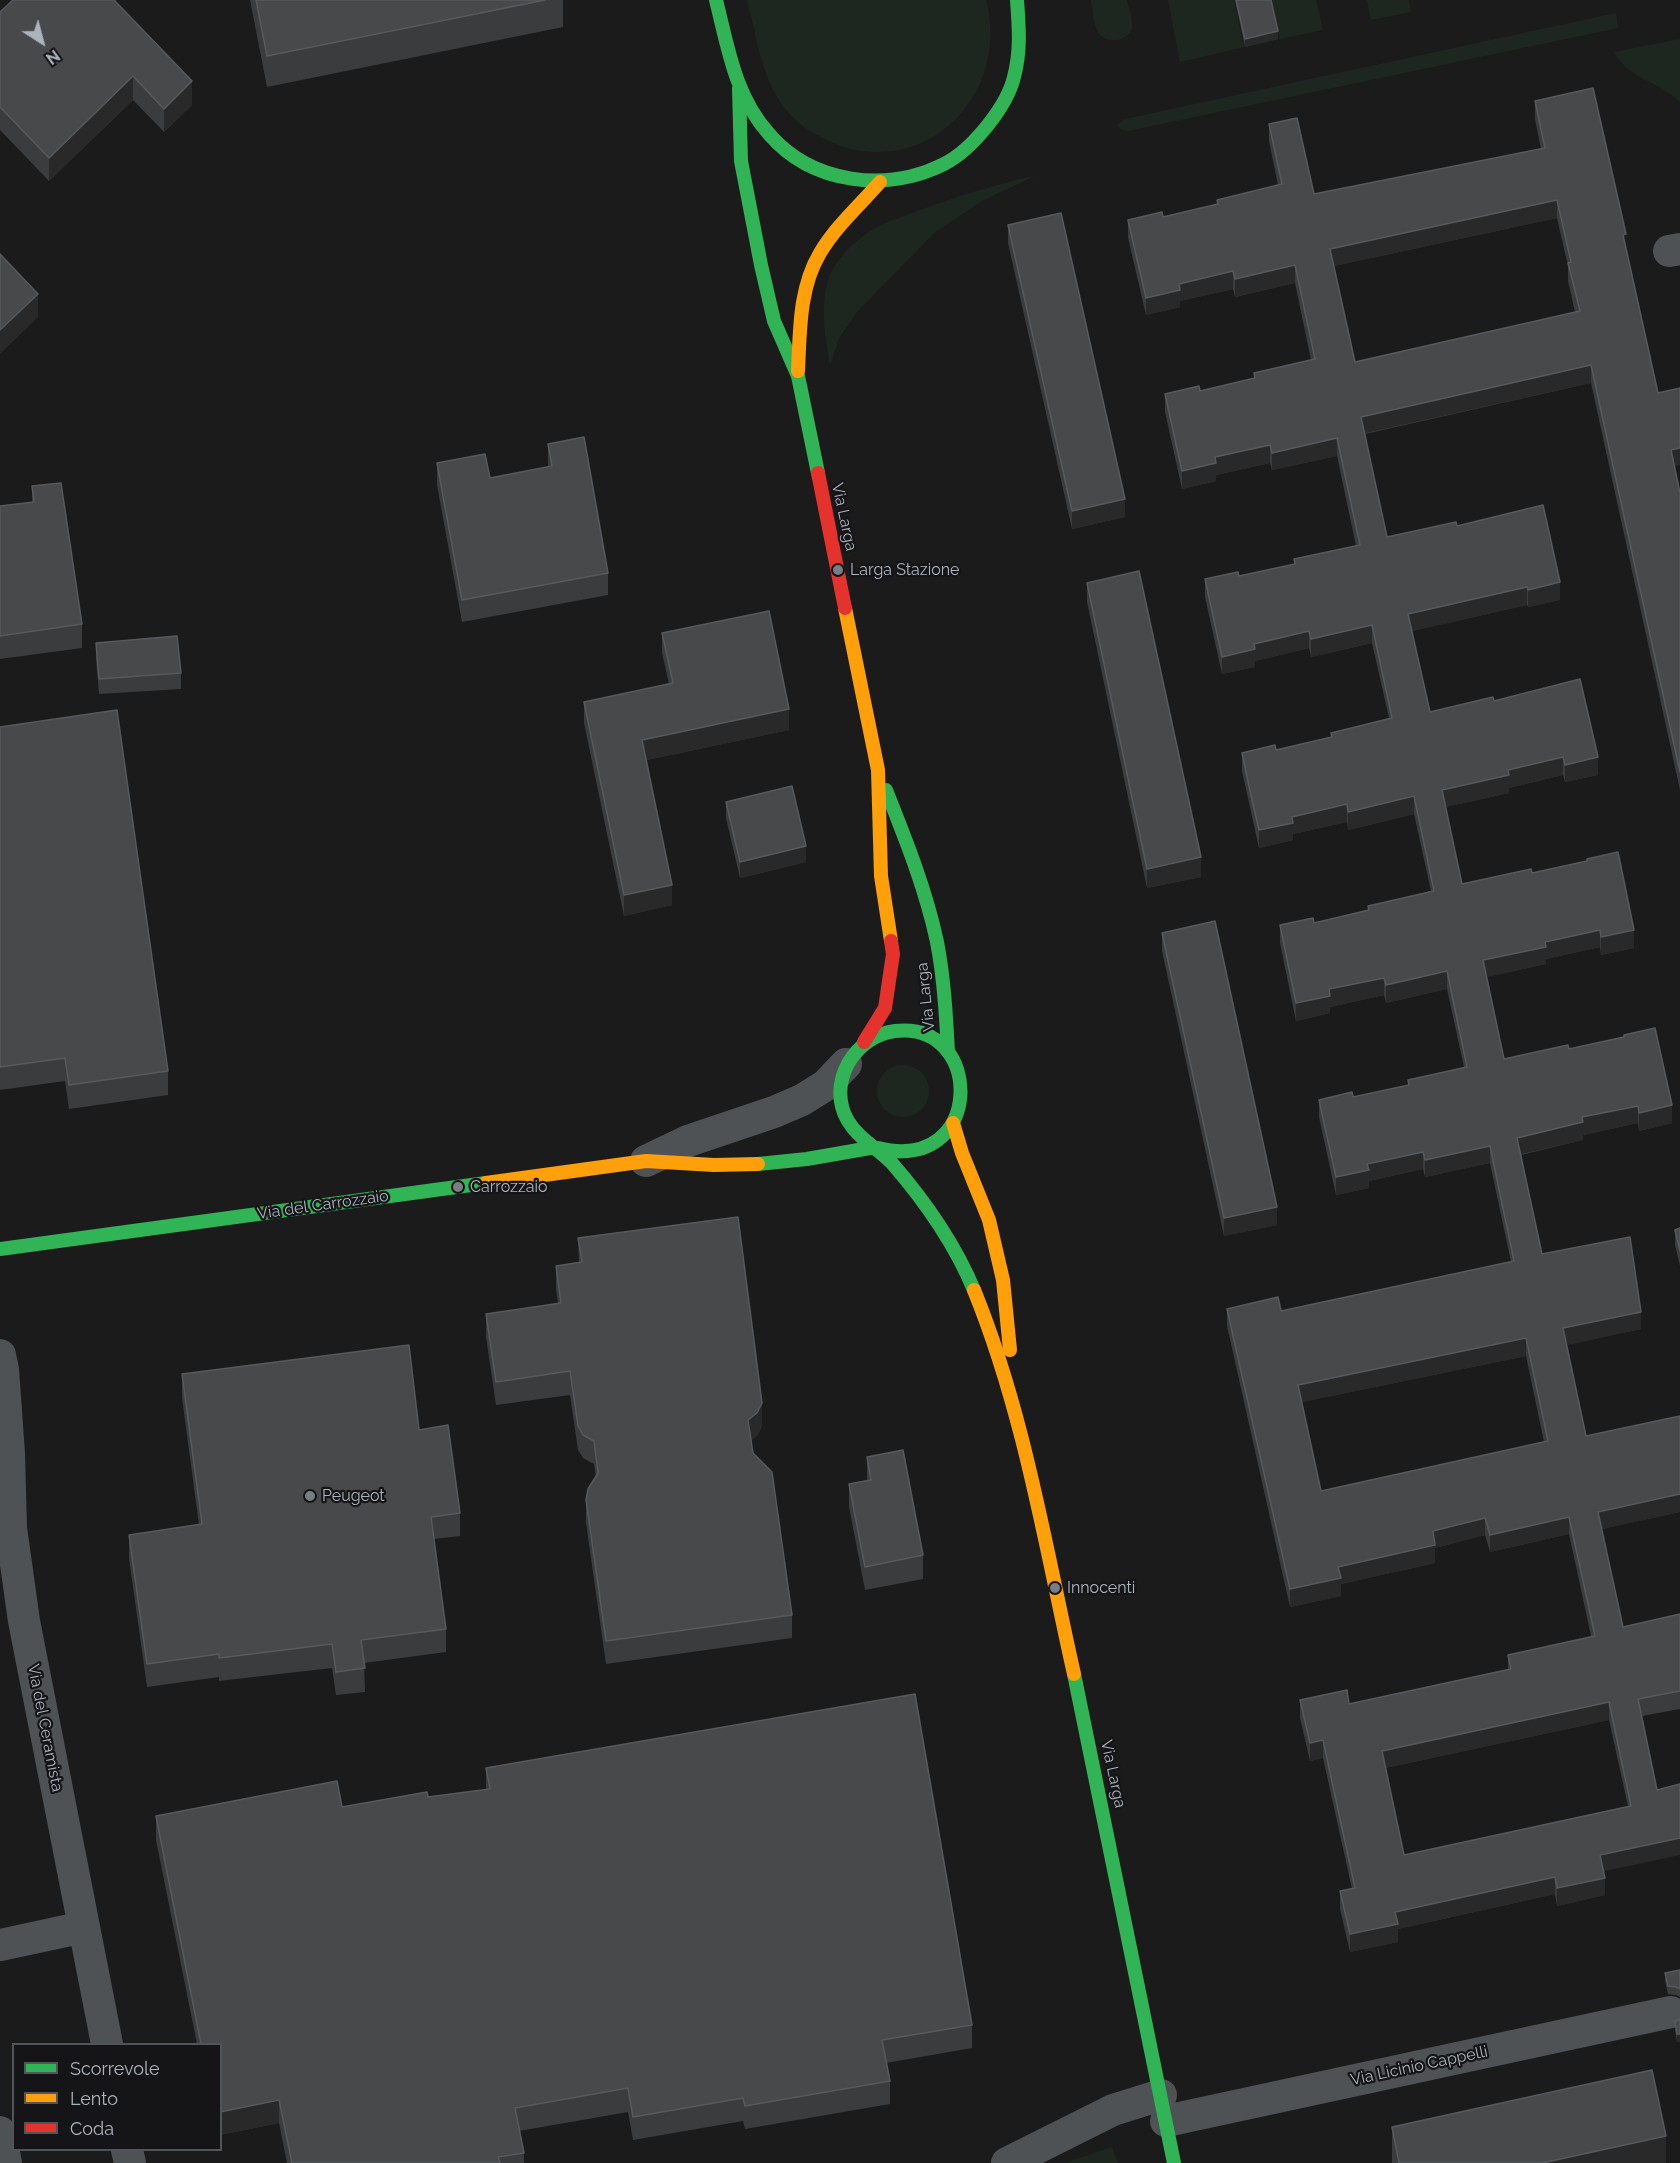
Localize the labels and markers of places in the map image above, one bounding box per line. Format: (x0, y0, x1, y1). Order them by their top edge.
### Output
place label: Larga Stazione (850, 560, 959, 580)
marker: Larga Stazione (831, 563, 845, 577)
place label: Carrozzaio (470, 1177, 547, 1197)
marker: Carrozzaio (451, 1180, 465, 1194)
place label: Peugeot (322, 1486, 385, 1506)
marker: Peugeot (303, 1489, 317, 1503)
place label: Innocenti (1067, 1578, 1135, 1598)
marker: Innocenti (1048, 1581, 1062, 1595)

